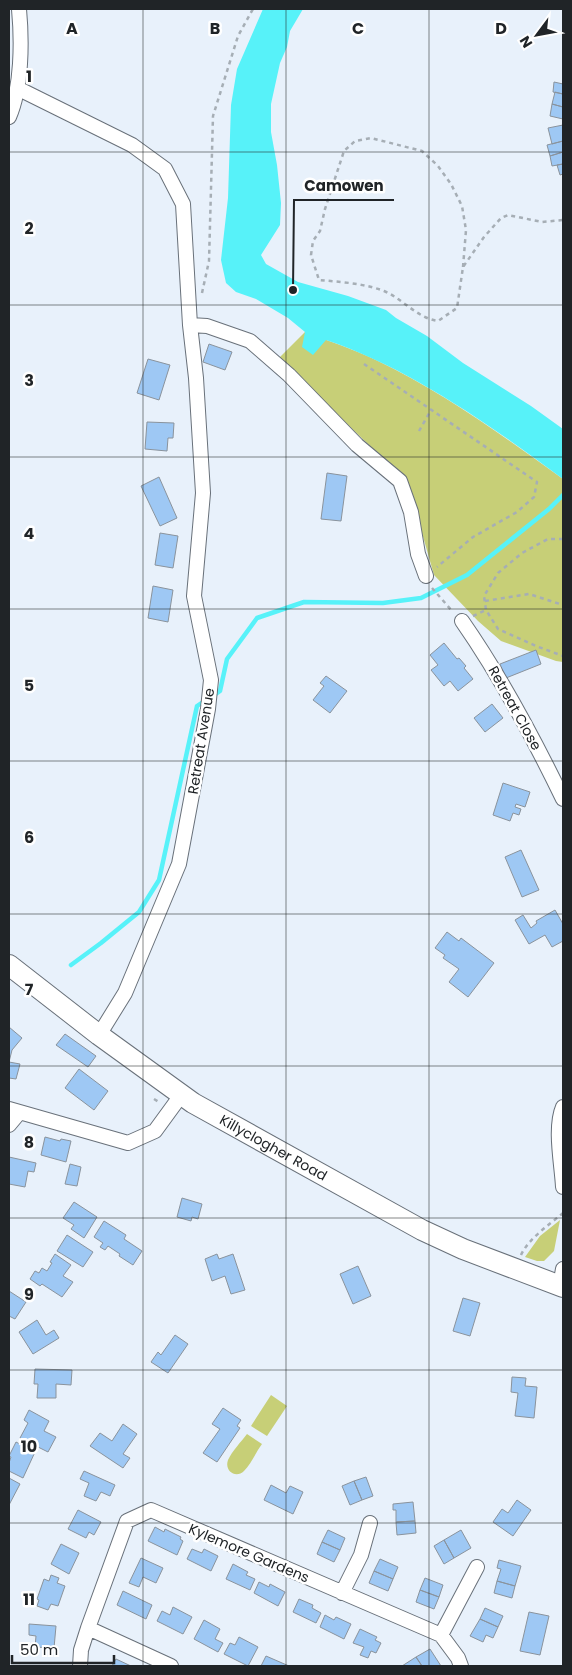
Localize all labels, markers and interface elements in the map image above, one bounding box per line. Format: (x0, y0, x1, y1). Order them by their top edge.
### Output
north arrow (512, 10, 562, 60)
text: A (66, 17, 78, 40)
text: B (210, 17, 220, 40)
text: C (352, 17, 364, 40)
text: D (495, 17, 507, 40)
text: N (515, 32, 537, 52)
text: 1 (26, 65, 32, 88)
callout: Camowen (294, 170, 394, 200)
text: Camowen (304, 175, 384, 196)
text: 2 (24, 217, 34, 240)
text: 3 (24, 369, 34, 392)
text: 4 (24, 522, 35, 545)
street label: Retreat Close (484, 662, 547, 754)
text: 5 (24, 674, 34, 697)
street label: Retreat Avenue (183, 686, 219, 795)
text: 6 (24, 826, 34, 849)
text: 7 (25, 978, 34, 1001)
street label: Killyclogher Road (216, 1110, 331, 1185)
text: 8 (24, 1131, 34, 1154)
text: 9 (24, 1283, 34, 1306)
text: 10 (21, 1435, 37, 1458)
street label: Kylemore Gardens (186, 1519, 312, 1587)
text: 11 (23, 1588, 35, 1611)
scale bar (12, 1632, 115, 1664)
text: 50 m (20, 1639, 58, 1660)

